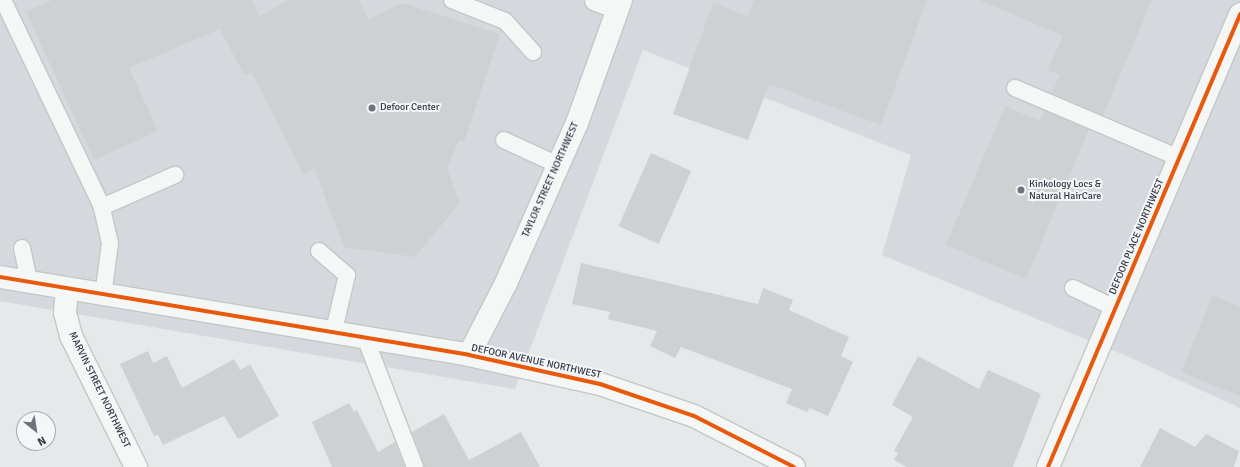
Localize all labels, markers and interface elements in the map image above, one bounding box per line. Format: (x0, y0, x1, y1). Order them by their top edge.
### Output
place label: Defoor Center (380, 102, 440, 114)
marker: Defoor Center (367, 103, 377, 113)
street label: TAYLOR STREET NORTHWEST (520, 121, 582, 239)
street label: DEFOOR PLACE NORTHWEST (1107, 177, 1167, 297)
place label: Kinkology Locs & Natural HairCare (1029, 178, 1101, 202)
marker: Kinkology Locs & Natural HairCare (1016, 185, 1026, 195)
street label: MARVIN STREET NORTHWEST (66, 330, 132, 450)
street label: DEFOOR AVENUE NORTHWEST (470, 342, 602, 382)
north arrow (16, 411, 56, 451)
text: N (35, 433, 48, 449)

